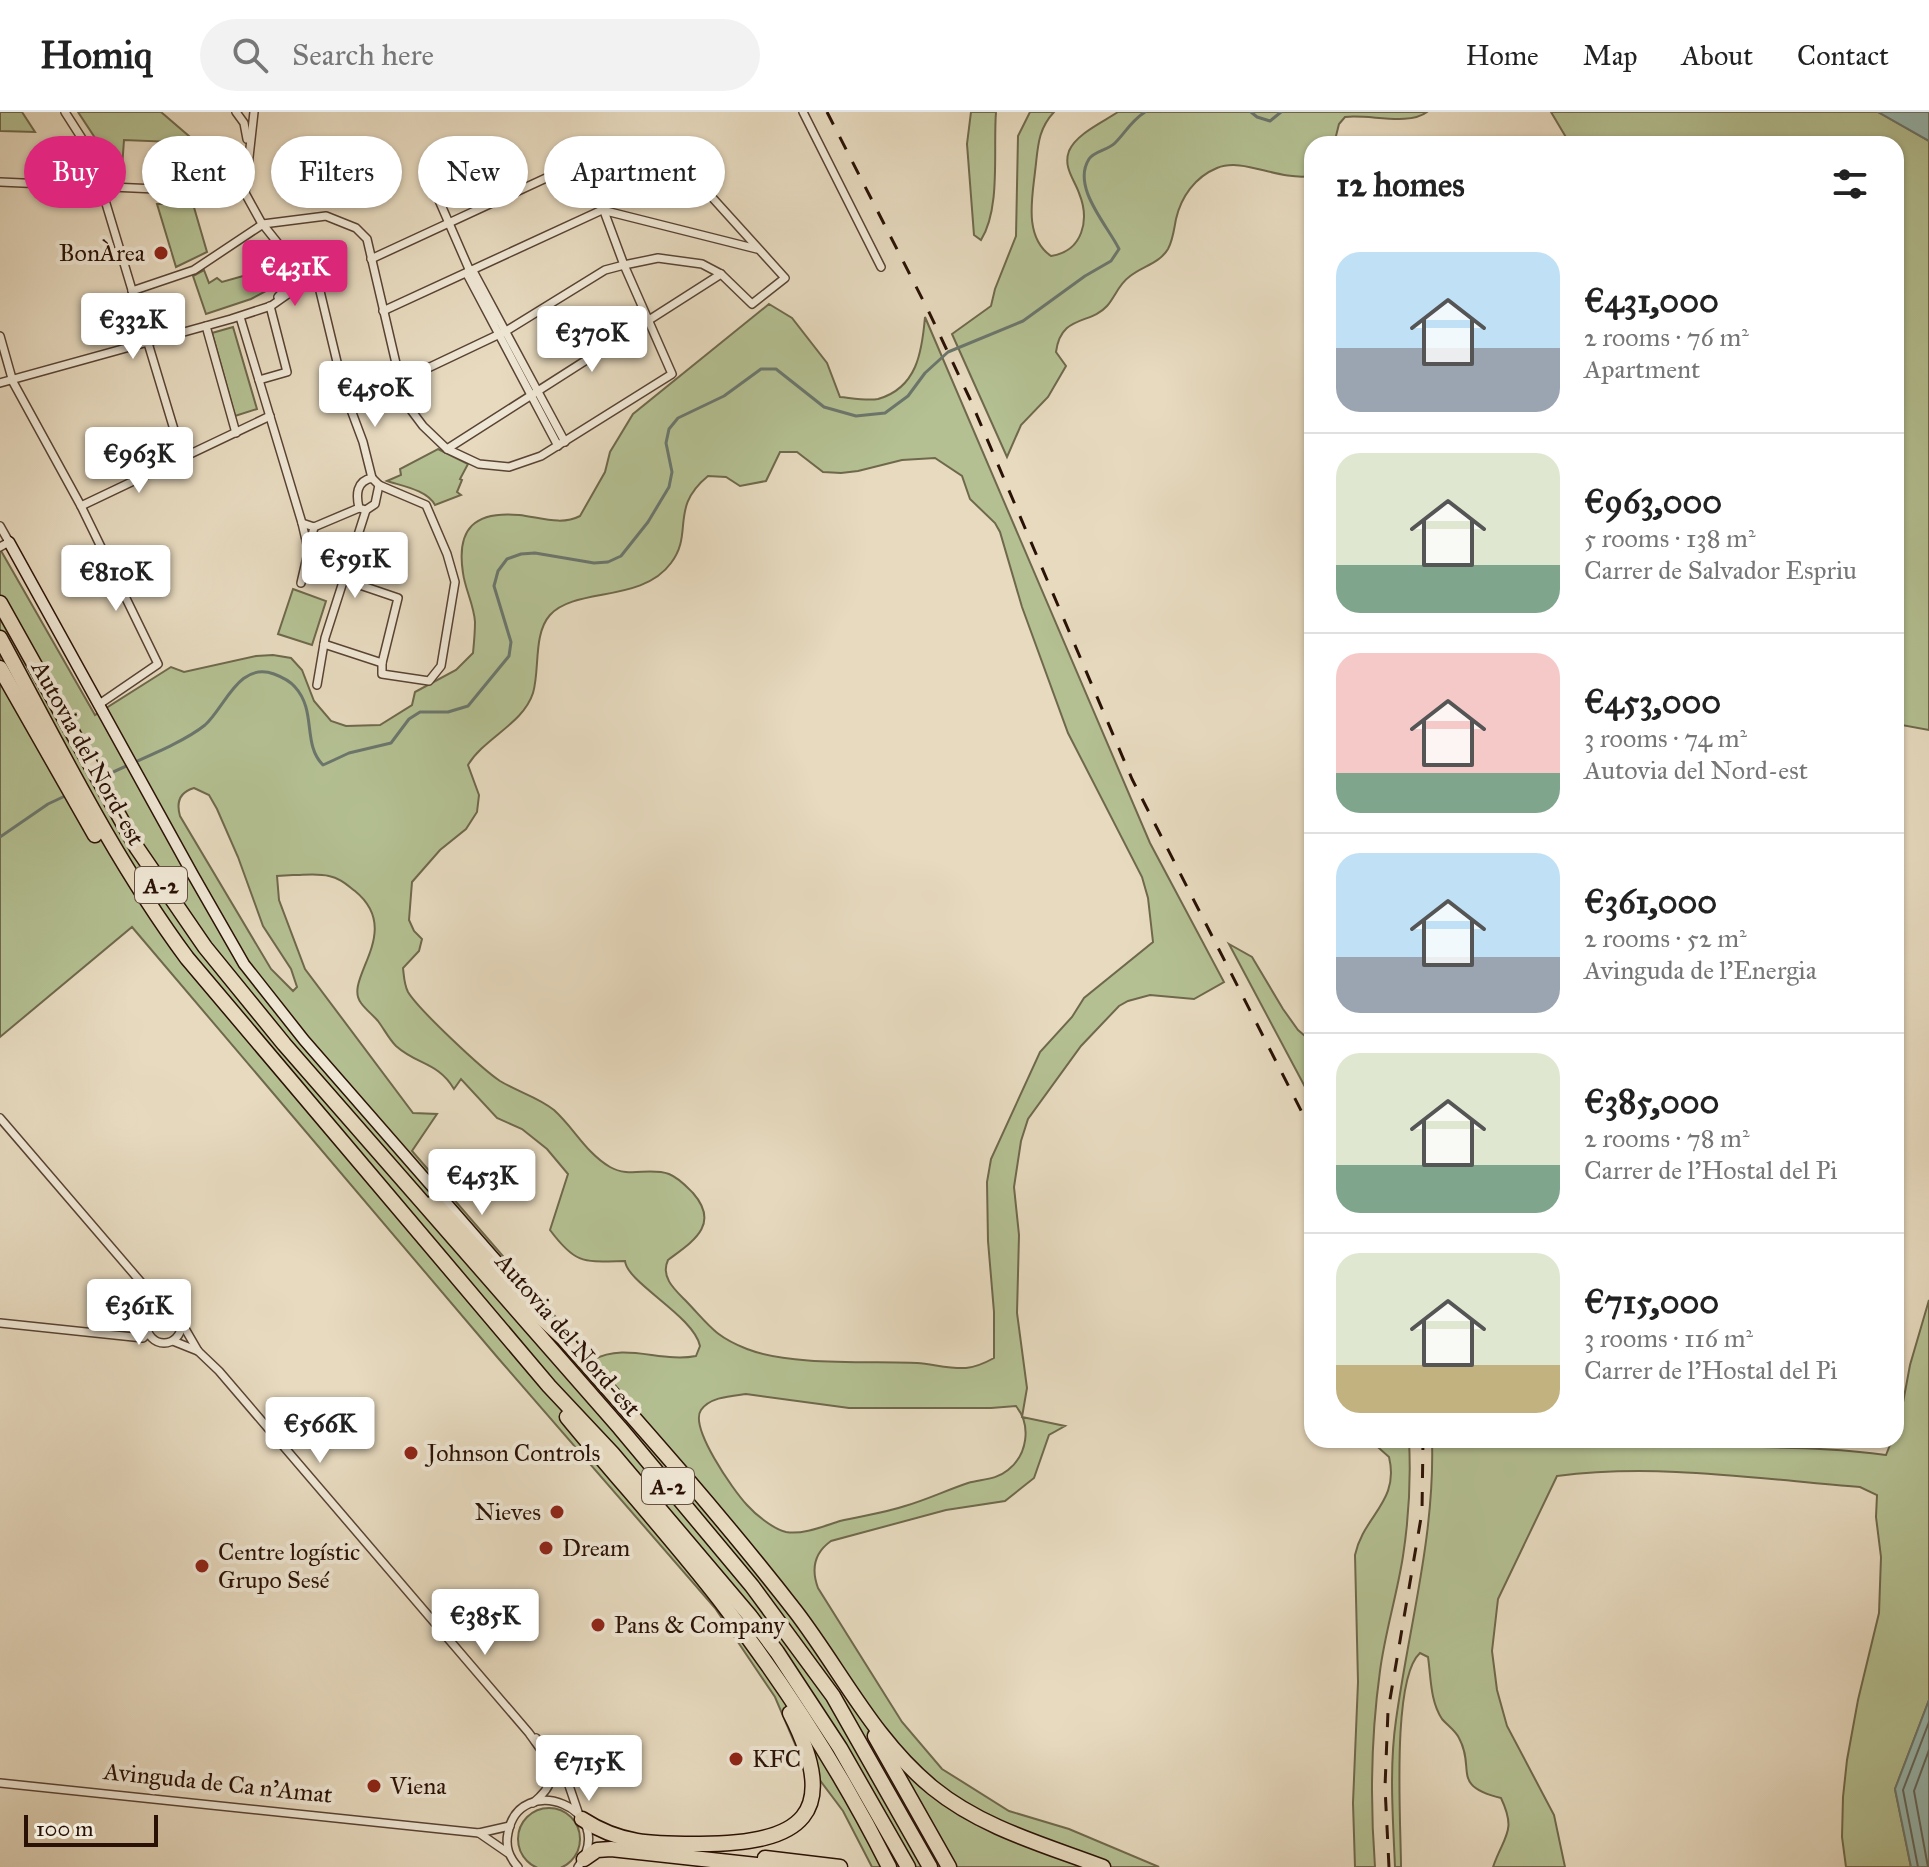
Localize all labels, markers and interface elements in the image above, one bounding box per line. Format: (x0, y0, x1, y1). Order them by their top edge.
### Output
search box (200, 19, 760, 91)
text: Homiq (40, 32, 152, 78)
icon: search (228, 33, 272, 77)
text: Search here (292, 37, 434, 73)
text: Home (1466, 38, 1539, 73)
text: Map (1583, 38, 1637, 73)
text: About (1681, 38, 1753, 73)
text: Contact (1797, 38, 1889, 73)
chip: Buy (24, 136, 126, 208)
chip: Rent (142, 136, 255, 208)
chip: Filters (271, 136, 402, 208)
chip: New (418, 136, 528, 208)
chip: Apartment (544, 136, 725, 208)
icon: filters (1828, 162, 1872, 206)
text: 12 homes (1336, 164, 1465, 205)
place label: BonÀrea (59, 238, 146, 268)
pin: €431K (239, 240, 351, 308)
marker: BonÀrea (152, 244, 170, 262)
text: €431K (260, 250, 330, 282)
text: €431,000 (1584, 280, 1719, 321)
icon: home (1400, 284, 1496, 380)
pin: €332K (77, 293, 189, 361)
text: €332K (99, 303, 167, 335)
pin: €370K (536, 306, 648, 374)
text: €370K (555, 316, 629, 348)
text: 2 rooms · 76 m² (1584, 321, 1749, 353)
text: Apartment (1584, 353, 1700, 385)
pin: €450K (319, 361, 431, 429)
text: €450K (337, 371, 413, 403)
pin: €963K (83, 427, 195, 495)
text: €963K (103, 437, 175, 469)
text: €963,000 (1584, 481, 1722, 522)
icon: home (1400, 485, 1496, 581)
text: 5 rooms · 138 m² (1584, 522, 1756, 554)
pin: €591K (299, 532, 411, 600)
text: €591K (320, 542, 390, 574)
pin: €810K (60, 545, 172, 613)
text: Carrer de Salvador Espriu (1584, 554, 1857, 586)
text: €810K (79, 555, 153, 587)
street label: Autovia del Nord-est (24, 654, 151, 851)
text: €453,000 (1584, 681, 1721, 722)
icon: home (1400, 685, 1496, 781)
text: 3 rooms · 74 m² (1584, 722, 1747, 754)
text: Autovia del Nord-est (1584, 754, 1808, 786)
road number: A-2 (135, 867, 187, 903)
text: €361,000 (1584, 881, 1717, 922)
icon: home (1400, 885, 1496, 981)
text: 2 rooms · 52 m² (1584, 922, 1747, 954)
text: Avinguda de l'Energia (1584, 954, 1817, 986)
text: €385,000 (1584, 1081, 1719, 1122)
icon: home (1400, 1085, 1496, 1181)
text: 2 rooms · 78 m² (1584, 1122, 1749, 1154)
pin: €453K (426, 1149, 538, 1217)
text: Carrer de l'Hostal del Pi (1584, 1154, 1838, 1186)
text: €453K (446, 1159, 518, 1191)
street label: Autovia del Nord-est (488, 1246, 647, 1423)
pin: €361K (83, 1279, 195, 1347)
text: €715,000 (1584, 1281, 1719, 1322)
icon: home (1400, 1285, 1496, 1381)
text: €361K (105, 1289, 173, 1321)
text: 3 rooms · 116 m² (1584, 1322, 1753, 1354)
text: Carrer de l'Hostal del Pi (1584, 1354, 1838, 1386)
pin: €566K (264, 1397, 376, 1465)
text: €566K (284, 1407, 356, 1439)
place label: Johnson Controls (424, 1438, 600, 1468)
marker: Johnson Controls (402, 1444, 420, 1462)
road number: A-2 (642, 1468, 694, 1504)
place label: Nieves (474, 1497, 541, 1527)
marker: Nieves (548, 1503, 566, 1521)
place label: Dream (562, 1533, 630, 1563)
place label: Centre logístic Grupo Sesé (218, 1537, 360, 1595)
marker: Dream (537, 1539, 555, 1557)
marker: Centre logístic Grupo Sesé (193, 1557, 211, 1575)
pin: €385K (429, 1589, 541, 1657)
text: €385K (450, 1599, 520, 1631)
place label: Pans & Company (614, 1610, 785, 1640)
marker: Pans & Company (589, 1616, 607, 1634)
pin: €715K (533, 1735, 645, 1803)
place label: KFC (752, 1744, 801, 1774)
text: €715K (554, 1745, 624, 1777)
marker: KFC (727, 1750, 745, 1768)
street label: Avinguda de Ca n'Amat (101, 1756, 334, 1810)
place label: Viena (389, 1771, 447, 1801)
marker: Viena (365, 1777, 383, 1795)
scale bar (24, 1811, 158, 1847)
text: 100 m (36, 1815, 93, 1842)

